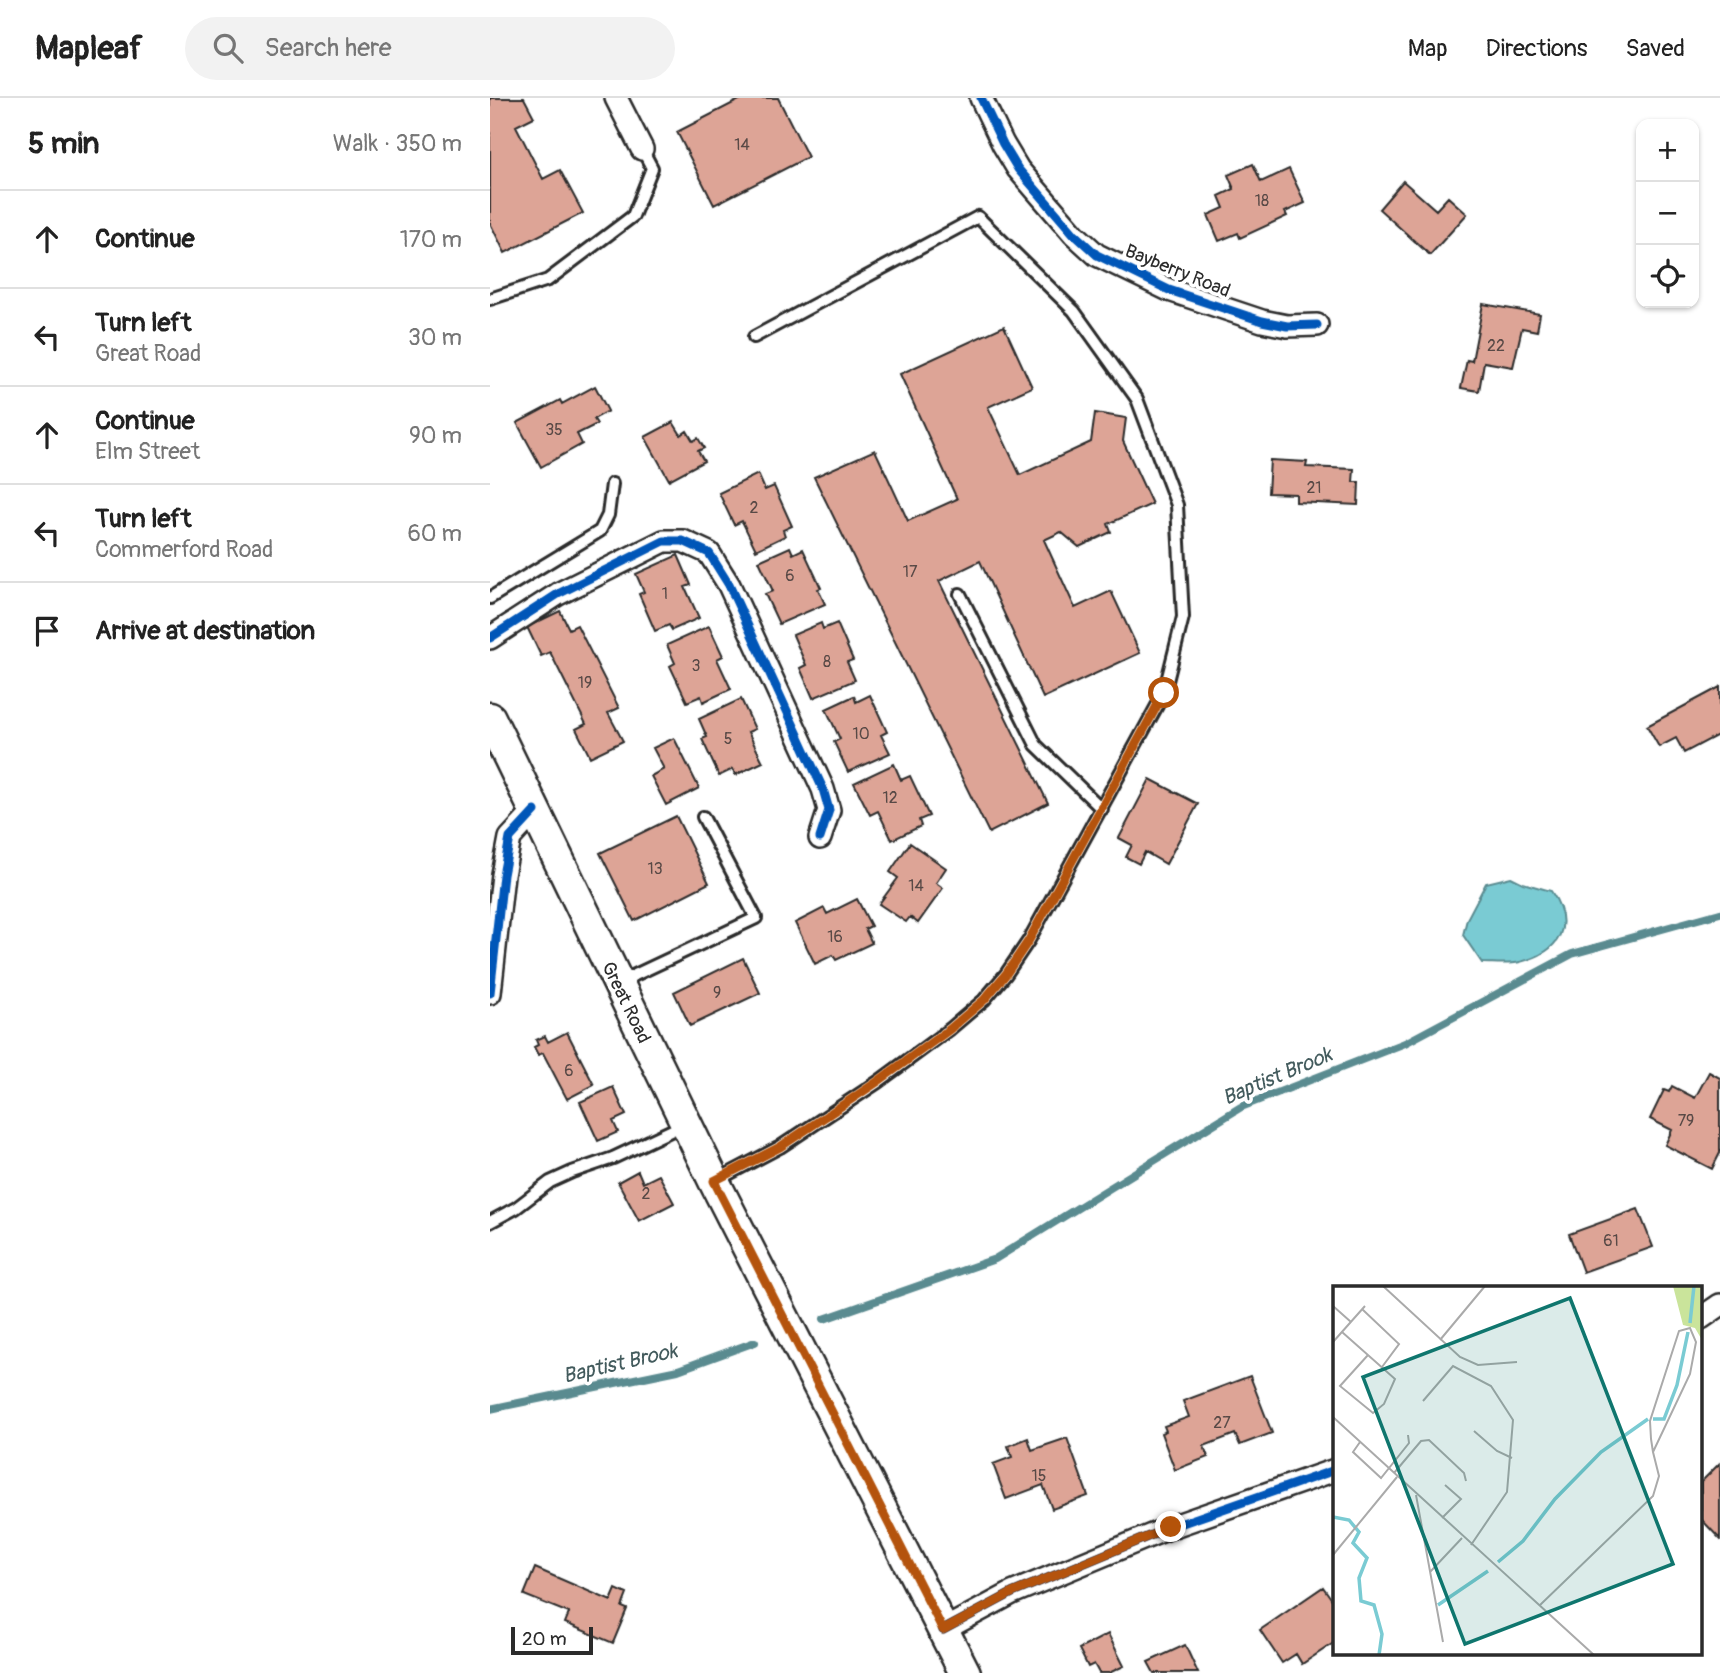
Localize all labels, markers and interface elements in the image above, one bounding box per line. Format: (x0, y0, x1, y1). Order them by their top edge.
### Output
search box (185, 17, 675, 80)
text: Mapleaf (35, 28, 143, 69)
icon: search (209, 29, 247, 67)
text: Search here (265, 32, 392, 64)
text: Map (1408, 34, 1448, 63)
text: Directions (1486, 34, 1587, 63)
text: Saved (1625, 34, 1685, 63)
map controls (1636, 119, 1699, 308)
button: + (1636, 119, 1699, 182)
text: 5 min (28, 125, 99, 162)
text: Walk · 350 m (333, 129, 462, 158)
house number: 14 (734, 135, 750, 155)
button: − (1636, 182, 1699, 245)
house number: 18 (1255, 191, 1269, 211)
icon: ahead (28, 220, 66, 258)
text: Continue (95, 223, 195, 255)
text: 170 m (400, 225, 462, 254)
street label: Bayberry Road (1121, 239, 1234, 303)
button: locate (1636, 245, 1699, 308)
text: Turn left (95, 307, 191, 339)
icon: left (28, 318, 66, 356)
text: 30 m (408, 323, 462, 352)
house number: 22 (1487, 336, 1505, 356)
text: Great Road (95, 339, 201, 368)
text: Continue (95, 405, 195, 437)
icon: ahead (28, 416, 66, 454)
house number: 35 (545, 420, 563, 440)
text: 90 m (409, 421, 462, 450)
text: Elm Street (95, 437, 200, 466)
house number: 21 (1306, 478, 1322, 498)
house number: 2 (750, 498, 759, 518)
text: Turn left (95, 503, 191, 535)
icon: left (28, 514, 66, 552)
text: 60 m (407, 519, 462, 548)
text: Commerford Road (95, 535, 273, 564)
house number: 17 (903, 562, 918, 582)
house number: 6 (785, 566, 795, 586)
house number: 1 (662, 584, 668, 604)
icon: arrive (28, 612, 66, 650)
text: Arrive at destination (95, 615, 315, 647)
house number: 8 (823, 652, 831, 672)
house number: 3 (692, 656, 701, 676)
house number: 19 (578, 673, 592, 693)
route start (1148, 677, 1179, 708)
house number: 10 (852, 724, 870, 744)
house number: 5 (724, 729, 732, 749)
house number: 12 (882, 788, 898, 808)
house number: 13 (647, 859, 663, 879)
house number: 14 (908, 876, 924, 896)
house number: 16 (827, 927, 843, 947)
street label: Great Road (596, 958, 656, 1047)
house number: 9 (713, 983, 721, 1003)
water label: Baptist Brook (1218, 1040, 1338, 1112)
house number: 6 (564, 1061, 574, 1081)
house number: 79 (1678, 1111, 1694, 1131)
house number: 2 (642, 1184, 651, 1204)
house number: 61 (1603, 1231, 1619, 1251)
inset map (1333, 1286, 1702, 1656)
water label: Baptist Brook (560, 1337, 682, 1390)
house number: 27 (1213, 1413, 1231, 1433)
house number: 15 (1032, 1466, 1046, 1486)
route end (1155, 1511, 1186, 1542)
scale bar (511, 1624, 593, 1656)
text: 20 m (522, 1627, 567, 1651)

